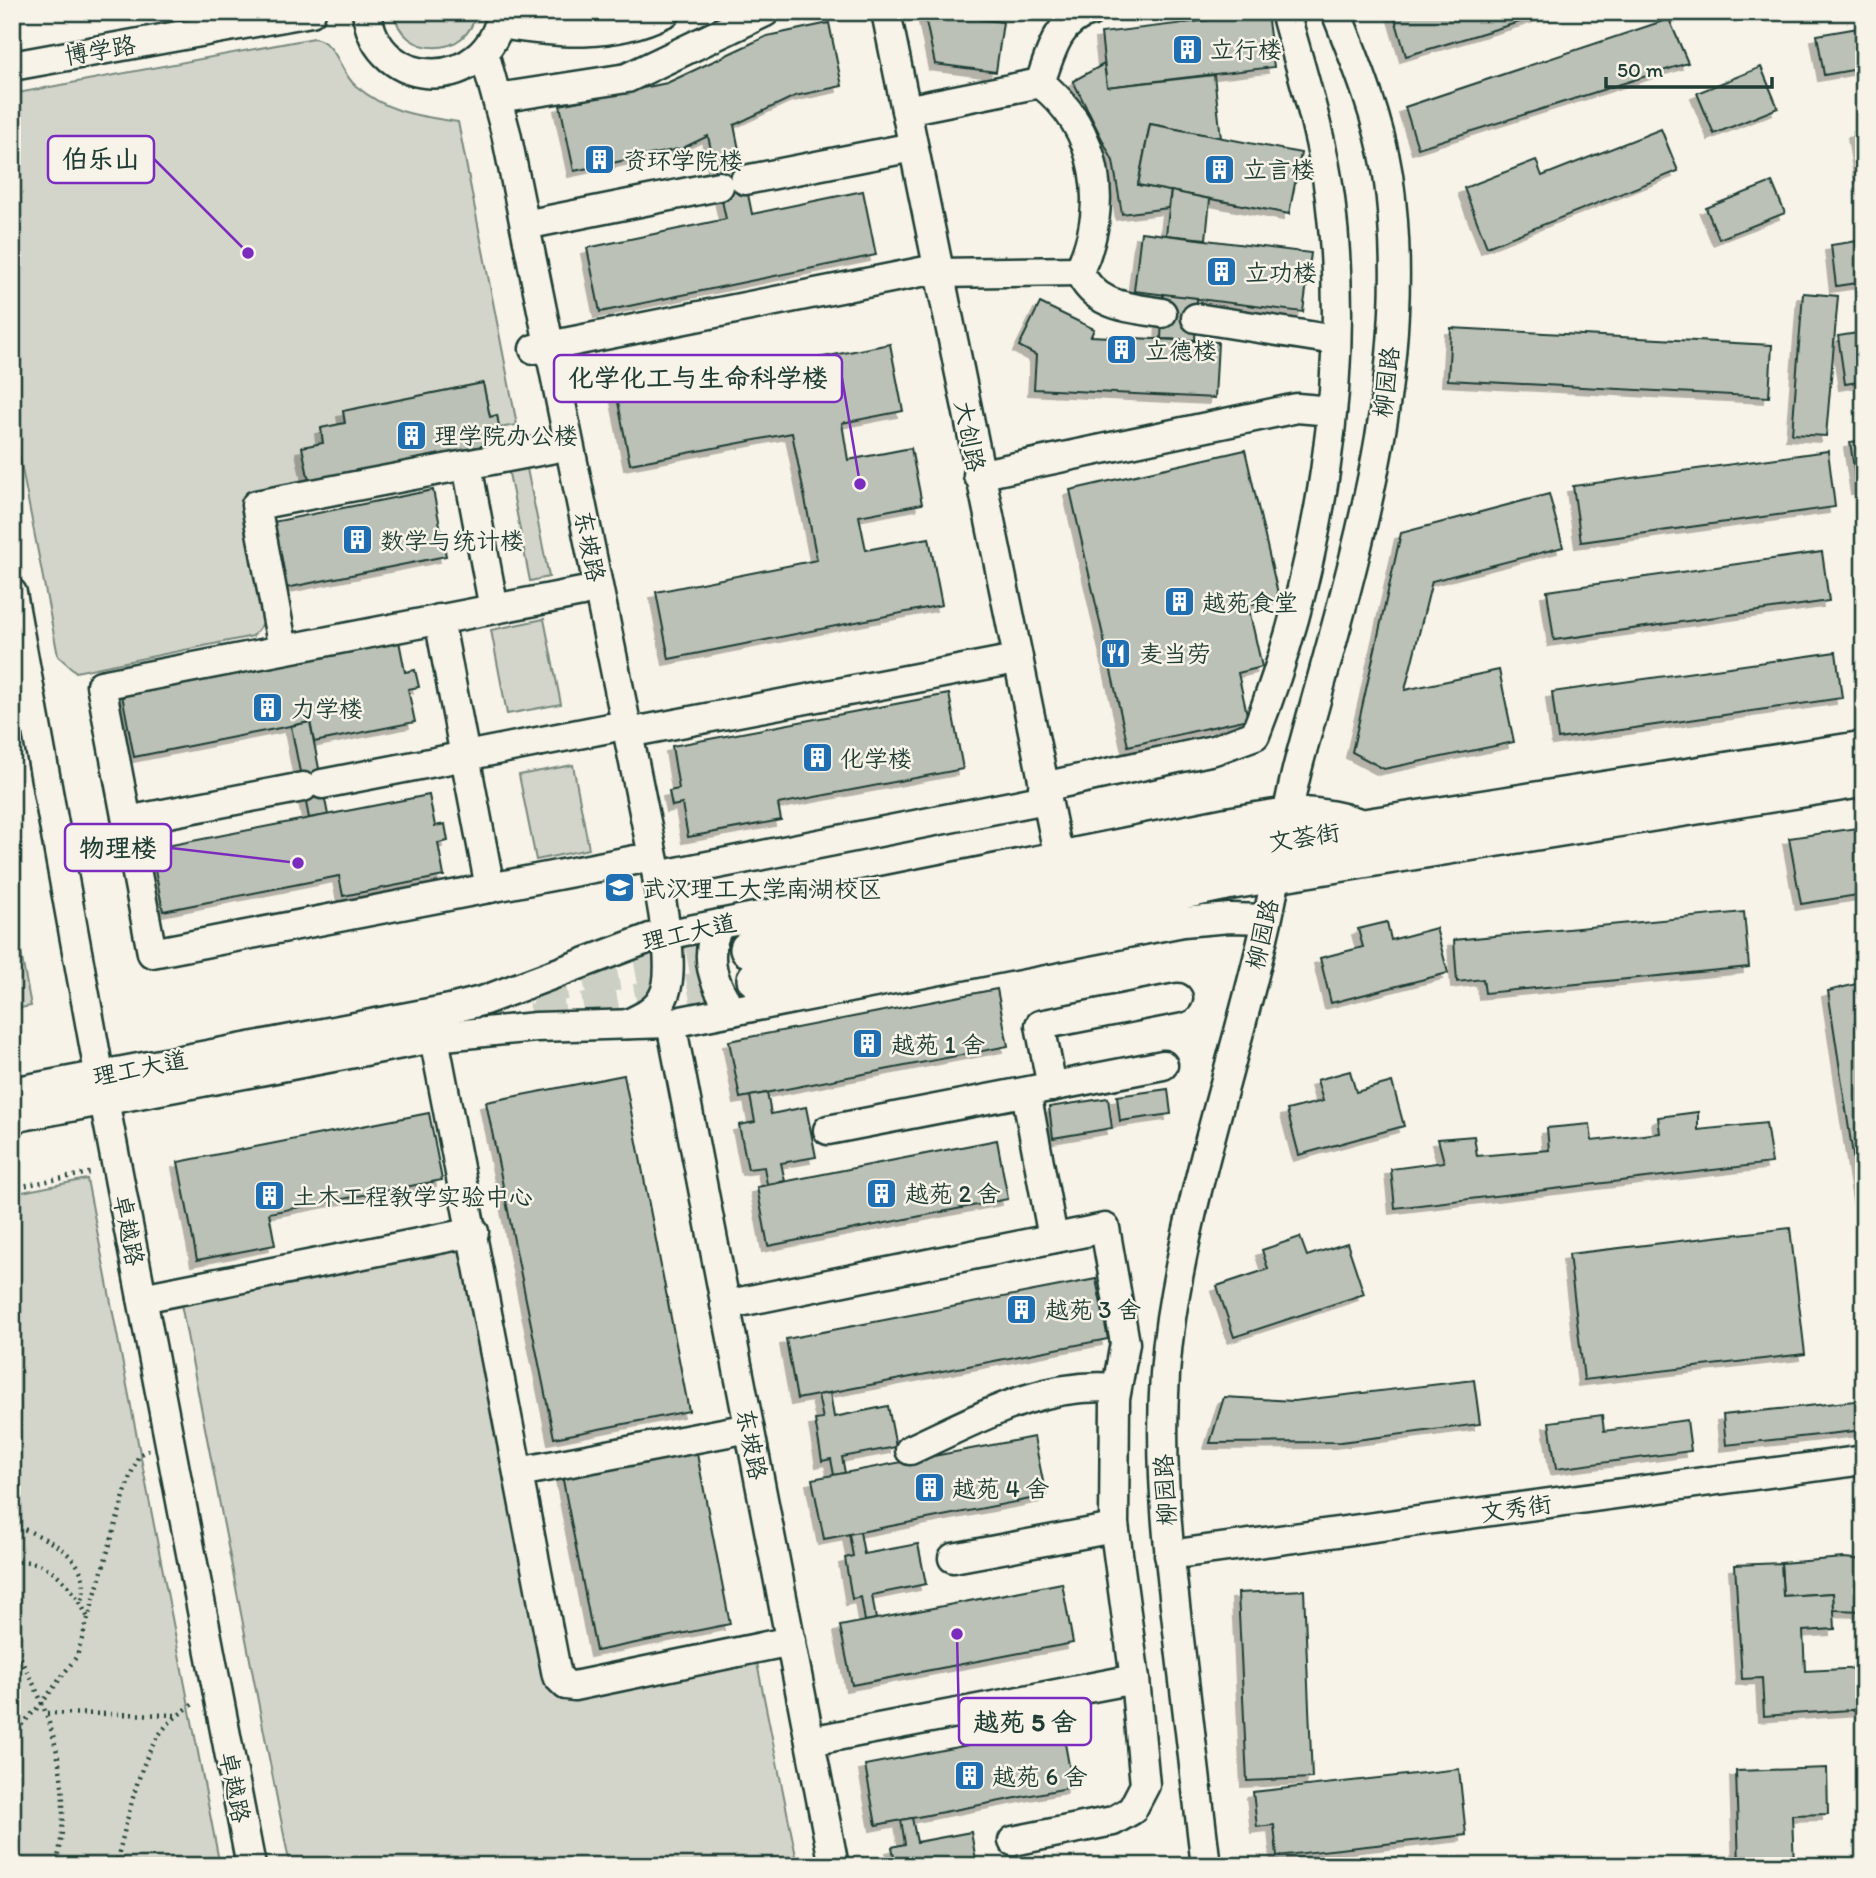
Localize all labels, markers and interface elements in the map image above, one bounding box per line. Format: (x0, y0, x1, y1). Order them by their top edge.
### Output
street label: 博学路 (62, 29, 138, 71)
building icon: 立行楼 (1170, 32, 1204, 66)
place label: 立行楼 (1210, 35, 1282, 64)
scale bar (1606, 46, 1773, 90)
text: 50 m (1617, 57, 1664, 82)
callout: 伯乐山 (48, 136, 154, 183)
text: 伯乐山 (62, 143, 140, 175)
building icon: 资环学院楼 (583, 143, 617, 177)
place label: 资环学院楼 (623, 146, 743, 175)
building icon: 立言楼 (1203, 152, 1237, 186)
place label: 立言楼 (1243, 155, 1315, 184)
building icon: 立功楼 (1205, 255, 1239, 289)
place label: 立功楼 (1245, 258, 1317, 287)
building icon: 立德楼 (1105, 333, 1139, 367)
place label: 立德楼 (1145, 336, 1217, 365)
street label: 柳园路 (1367, 345, 1405, 419)
callout: 化学化工与生命科学楼 (554, 355, 842, 402)
text: 化学化工与生命科学楼 (568, 362, 828, 394)
street label: 大创路 (949, 398, 991, 474)
building icon: 理学院办公楼 (394, 418, 428, 452)
place label: 理学院办公楼 (434, 421, 578, 450)
street label: 东坡路 (569, 508, 611, 584)
building icon: 数学与统计楼 (340, 523, 374, 557)
place label: 数学与统计楼 (380, 526, 524, 555)
building icon: 越苑食堂 (1162, 585, 1196, 619)
place label: 越苑食堂 (1202, 588, 1298, 617)
restaurant icon: 麦当劳 (1099, 636, 1133, 670)
place label: 麦当劳 (1139, 639, 1211, 668)
building icon: 力学楼 (251, 691, 285, 725)
place label: 力学楼 (291, 694, 363, 723)
building icon: 化学楼 (800, 741, 834, 775)
place label: 化学楼 (840, 744, 912, 773)
street label: 文荟街 (1266, 817, 1342, 857)
callout: 物理楼 (65, 824, 171, 871)
text: 物理楼 (79, 832, 157, 864)
school or university icon: 武汉理工大学南湖校区 (602, 871, 636, 905)
place label: 武汉理工大学南湖校区 (642, 874, 882, 903)
street label: 柳园路 (1240, 896, 1284, 972)
street label: 理工大道 (639, 907, 739, 957)
building icon: 越苑 1 舍 (851, 1027, 885, 1061)
place label: 越苑 1 舍 (891, 1030, 985, 1059)
street label: 理工大道 (90, 1045, 190, 1091)
building icon: 越苑 2 舍 (865, 1176, 899, 1210)
building icon: 土木工程教学实验中心 (253, 1179, 287, 1213)
place label: 越苑 2 舍 (905, 1179, 1000, 1208)
place label: 土木工程教学实验中心 (293, 1182, 533, 1211)
street label: 卓越路 (108, 1192, 150, 1268)
building icon: 越苑 3 舍 (1005, 1292, 1039, 1326)
place label: 越苑 3 舍 (1045, 1295, 1141, 1324)
street label: 东坡路 (731, 1406, 773, 1482)
street label: 柳园路 (1149, 1453, 1181, 1527)
building icon: 越苑 4 舍 (912, 1471, 946, 1505)
place label: 越苑 4 舍 (952, 1474, 1049, 1503)
street label: 文秀街 (1478, 1489, 1554, 1527)
callout: 越苑 5 舍 (959, 1698, 1091, 1745)
text: 越苑 5 舍 (973, 1706, 1077, 1738)
street label: 卓越路 (214, 1749, 256, 1825)
building icon: 越苑 6 舍 (952, 1759, 986, 1793)
place label: 越苑 6 舍 (992, 1762, 1088, 1791)

